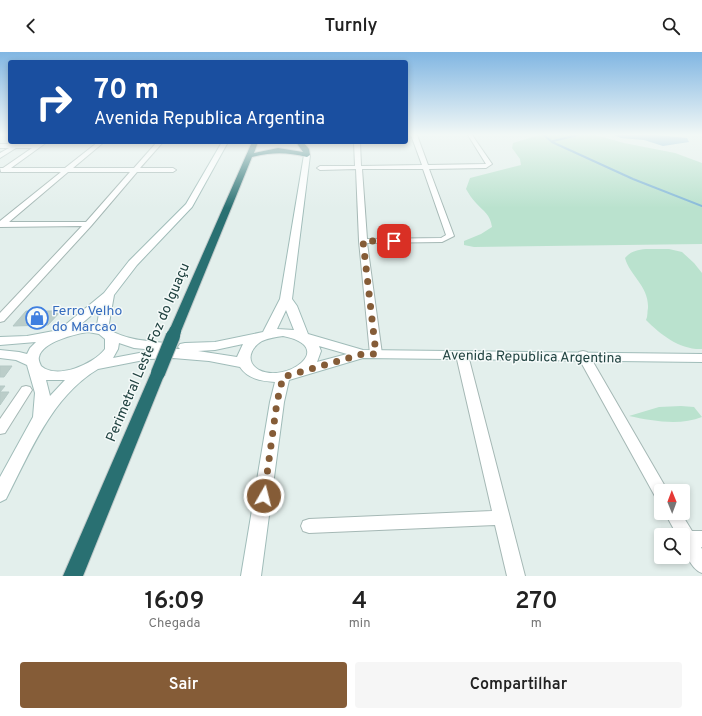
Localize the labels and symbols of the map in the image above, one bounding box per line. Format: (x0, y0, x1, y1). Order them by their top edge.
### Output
pin (377, 224, 411, 258)
street label: Perimetral Leste Foz do Iguaçu (103, 261, 194, 445)
place label: Ferro Velho do Marcao (52, 303, 123, 336)
shop icon: Ferro Velho do Marcao (24, 305, 50, 331)
street label: Avenida Republica Argentina (442, 347, 622, 368)
position arrow (243, 475, 285, 517)
north arrow (654, 484, 690, 520)

